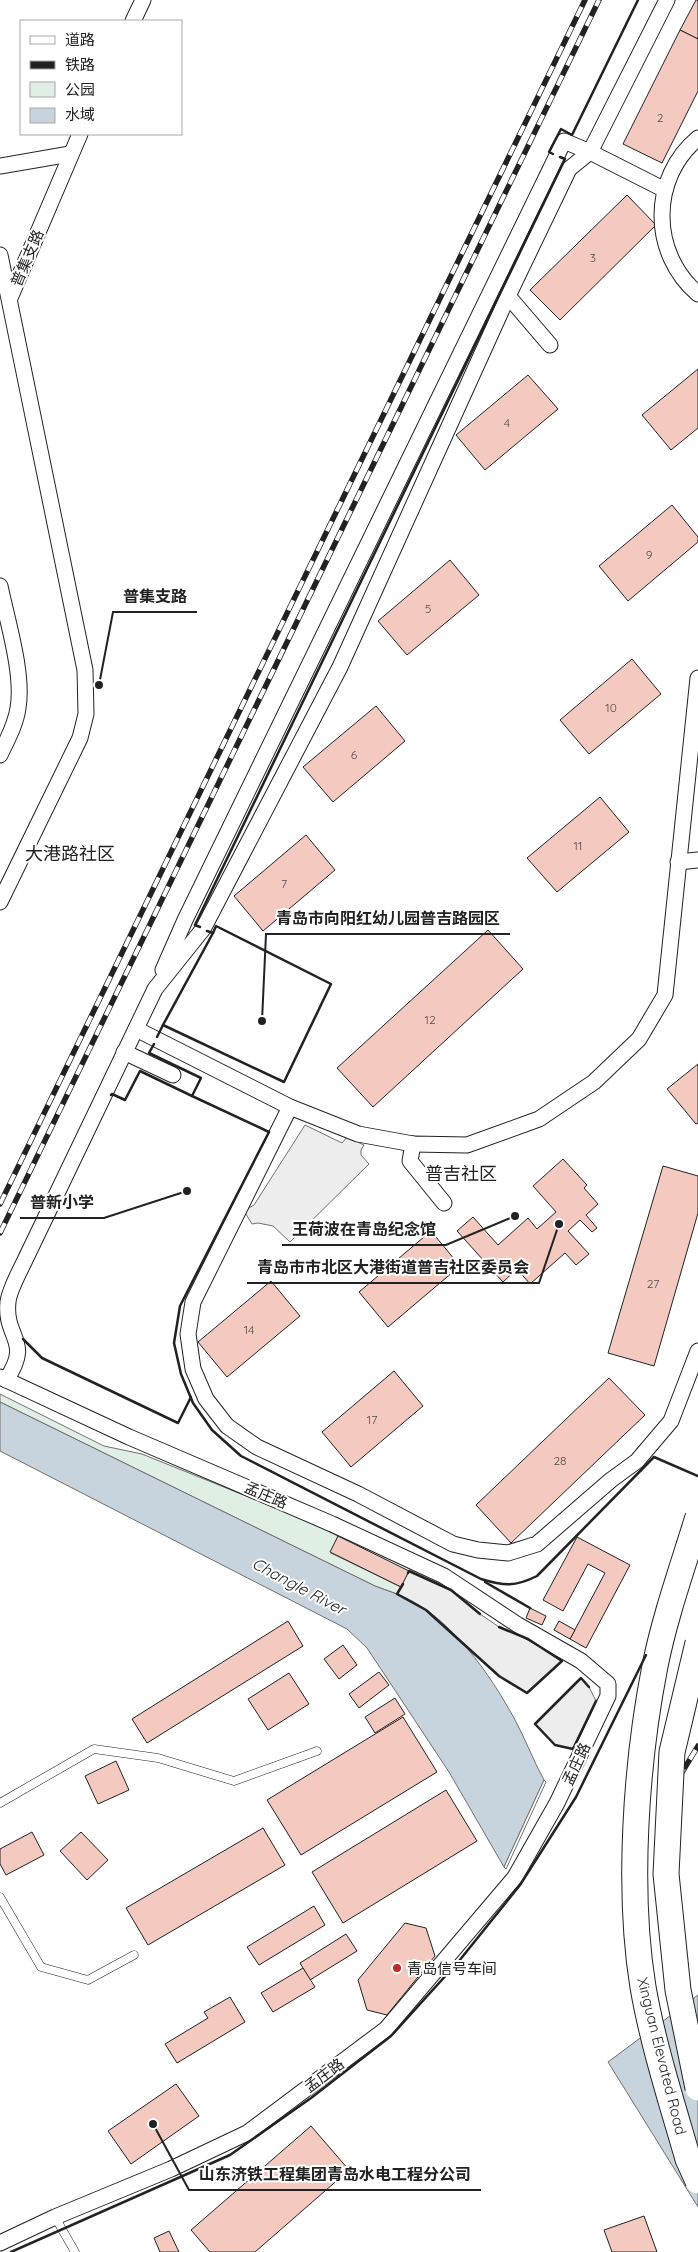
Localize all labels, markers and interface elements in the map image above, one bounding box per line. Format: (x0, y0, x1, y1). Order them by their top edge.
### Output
legend (20, 20, 182, 135)
text: 道路 (65, 30, 95, 49)
text: 铁路 (65, 55, 95, 74)
text: 公园 (65, 80, 95, 99)
text: 水域 (65, 105, 95, 124)
house number: 2 (657, 110, 664, 125)
street label: 普集支路 (7, 227, 47, 289)
house number: 3 (590, 250, 596, 265)
house number: 4 (504, 415, 510, 430)
house number: 9 (646, 547, 653, 562)
callout: 普集支路 (113, 581, 197, 612)
text: 普集支路 (123, 586, 187, 606)
house number: 5 (425, 601, 431, 616)
house number: 10 (605, 700, 617, 715)
house number: 6 (351, 747, 358, 762)
house number: 11 (574, 838, 582, 853)
district label: 大港路社区 (25, 842, 115, 865)
house number: 7 (281, 876, 287, 891)
callout: 青岛市向阳红幼儿园普吉路园区 (266, 903, 510, 934)
text: 青岛市向阳红幼儿园普吉路园区 (276, 908, 500, 928)
house number: 12 (424, 1012, 436, 1027)
district label: 普吉社区 (425, 1162, 497, 1185)
callout: 普新小学 (20, 1187, 104, 1218)
text: 普新小学 (30, 1192, 94, 1212)
callout: 王荷波在青岛纪念馆 (282, 1214, 446, 1245)
text: 王荷波在青岛纪念馆 (292, 1219, 436, 1239)
callout: 青岛市市北区大港街道普吉社区委员会 (247, 1252, 539, 1283)
text: 青岛市市北区大港街道普吉社区委员会 (257, 1257, 529, 1277)
house number: 27 (647, 1276, 659, 1291)
house number: 14 (244, 1322, 254, 1337)
house number: 17 (367, 1412, 377, 1427)
house number: 28 (553, 1453, 567, 1468)
street label: 孟庄路 (242, 1477, 290, 1513)
water label: Changle River (249, 1553, 351, 1620)
street label: 孟庄路 (558, 1740, 594, 1788)
place label: 青岛信号车间 (407, 1959, 497, 1978)
marker: 青岛信号车间 (391, 1962, 403, 1974)
street label: Xinguan Elevated Road (633, 1975, 691, 2137)
street label: 孟庄路 (300, 2054, 348, 2096)
callout: 山东济铁工程集团青岛水电工程分公司 (189, 2159, 481, 2190)
text: 山东济铁工程集团青岛水电工程分公司 (199, 2164, 471, 2184)

